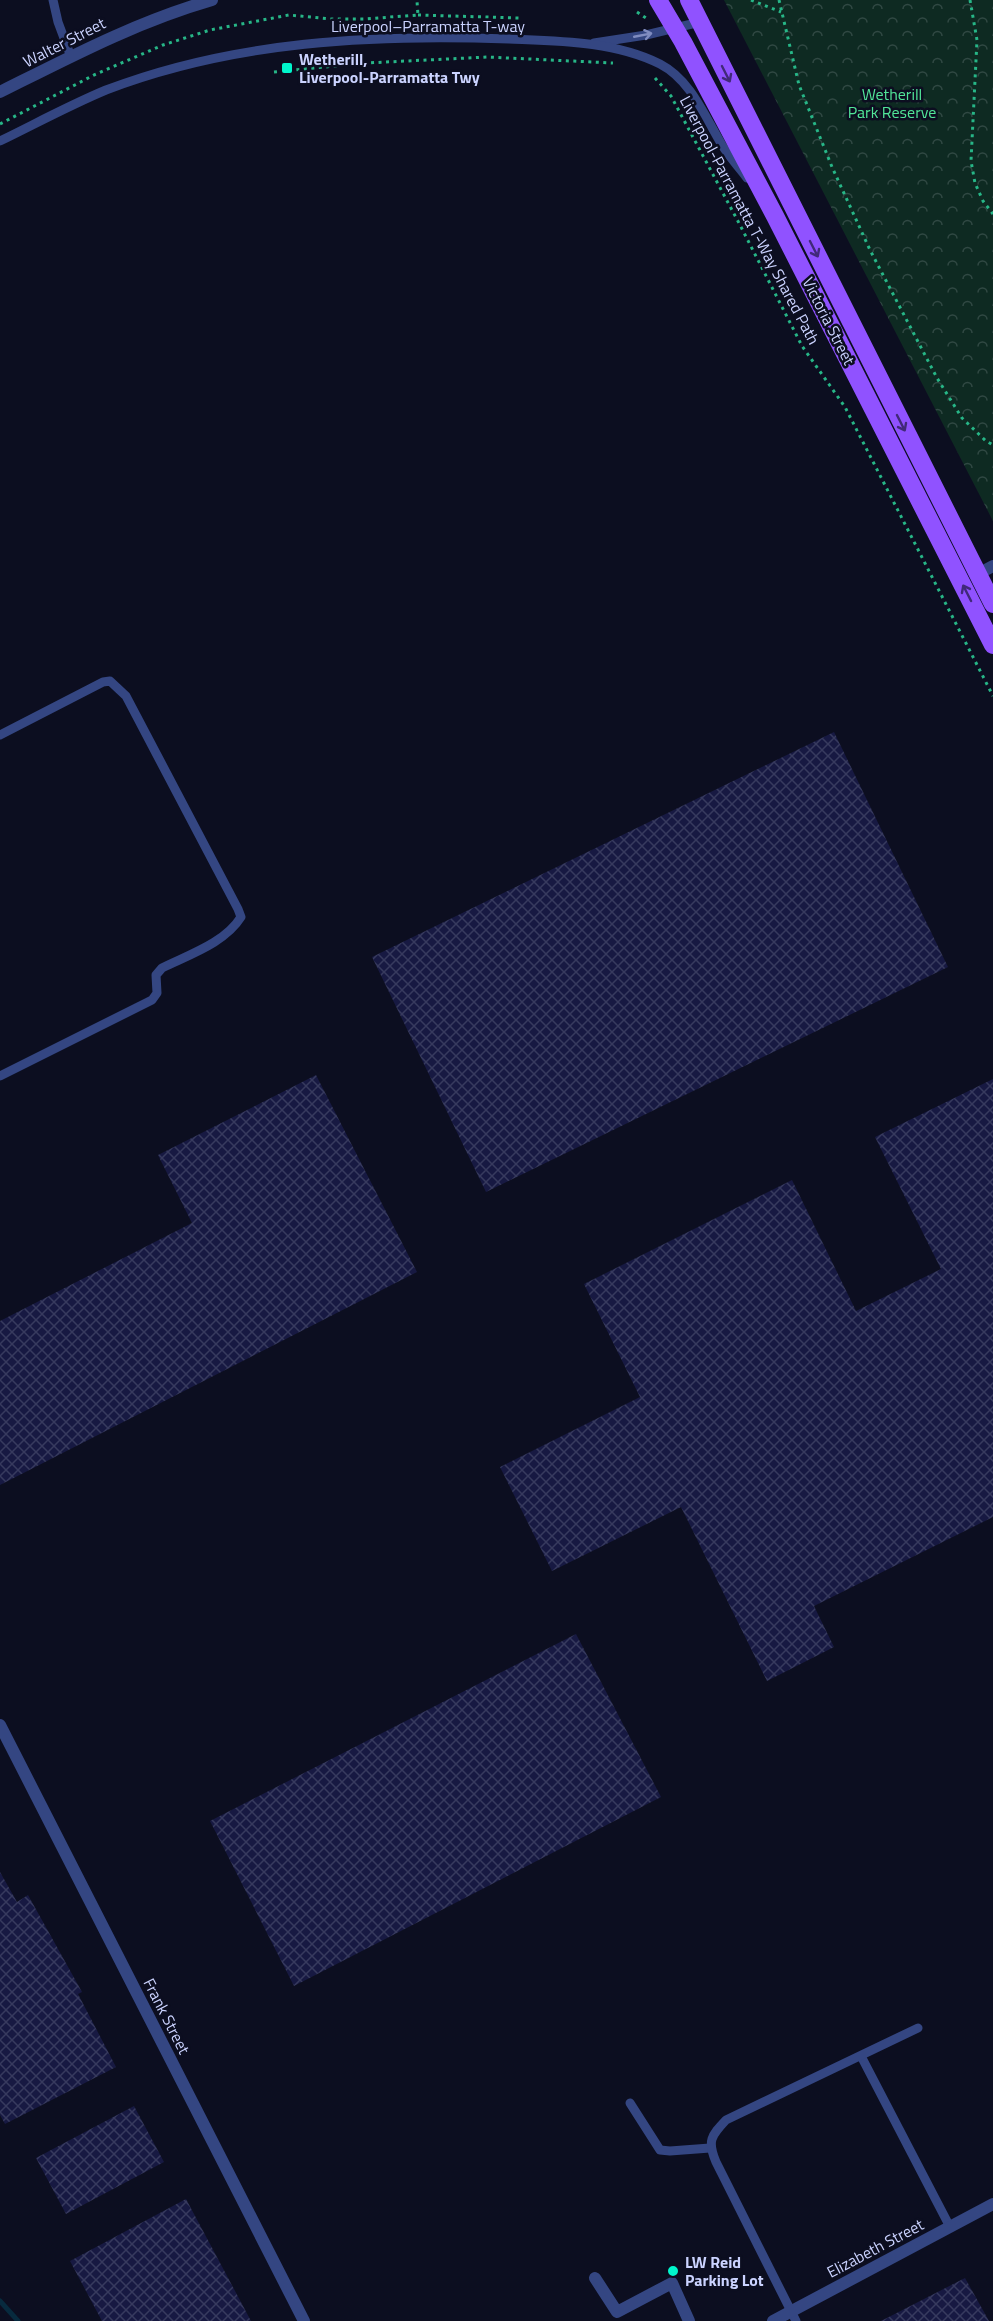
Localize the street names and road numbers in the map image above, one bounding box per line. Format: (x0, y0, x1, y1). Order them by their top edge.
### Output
street label: Walter Street (19, 11, 110, 73)
street label: Liverpool–Parramatta T-way (331, 14, 525, 38)
street label: Liverpool-Parramatta T-Way Shared Path (674, 91, 826, 349)
street label: Victoria Street (797, 273, 862, 369)
street label: Frank Street (138, 1974, 197, 2059)
street label: Elizabeth Street (822, 2212, 928, 2284)

